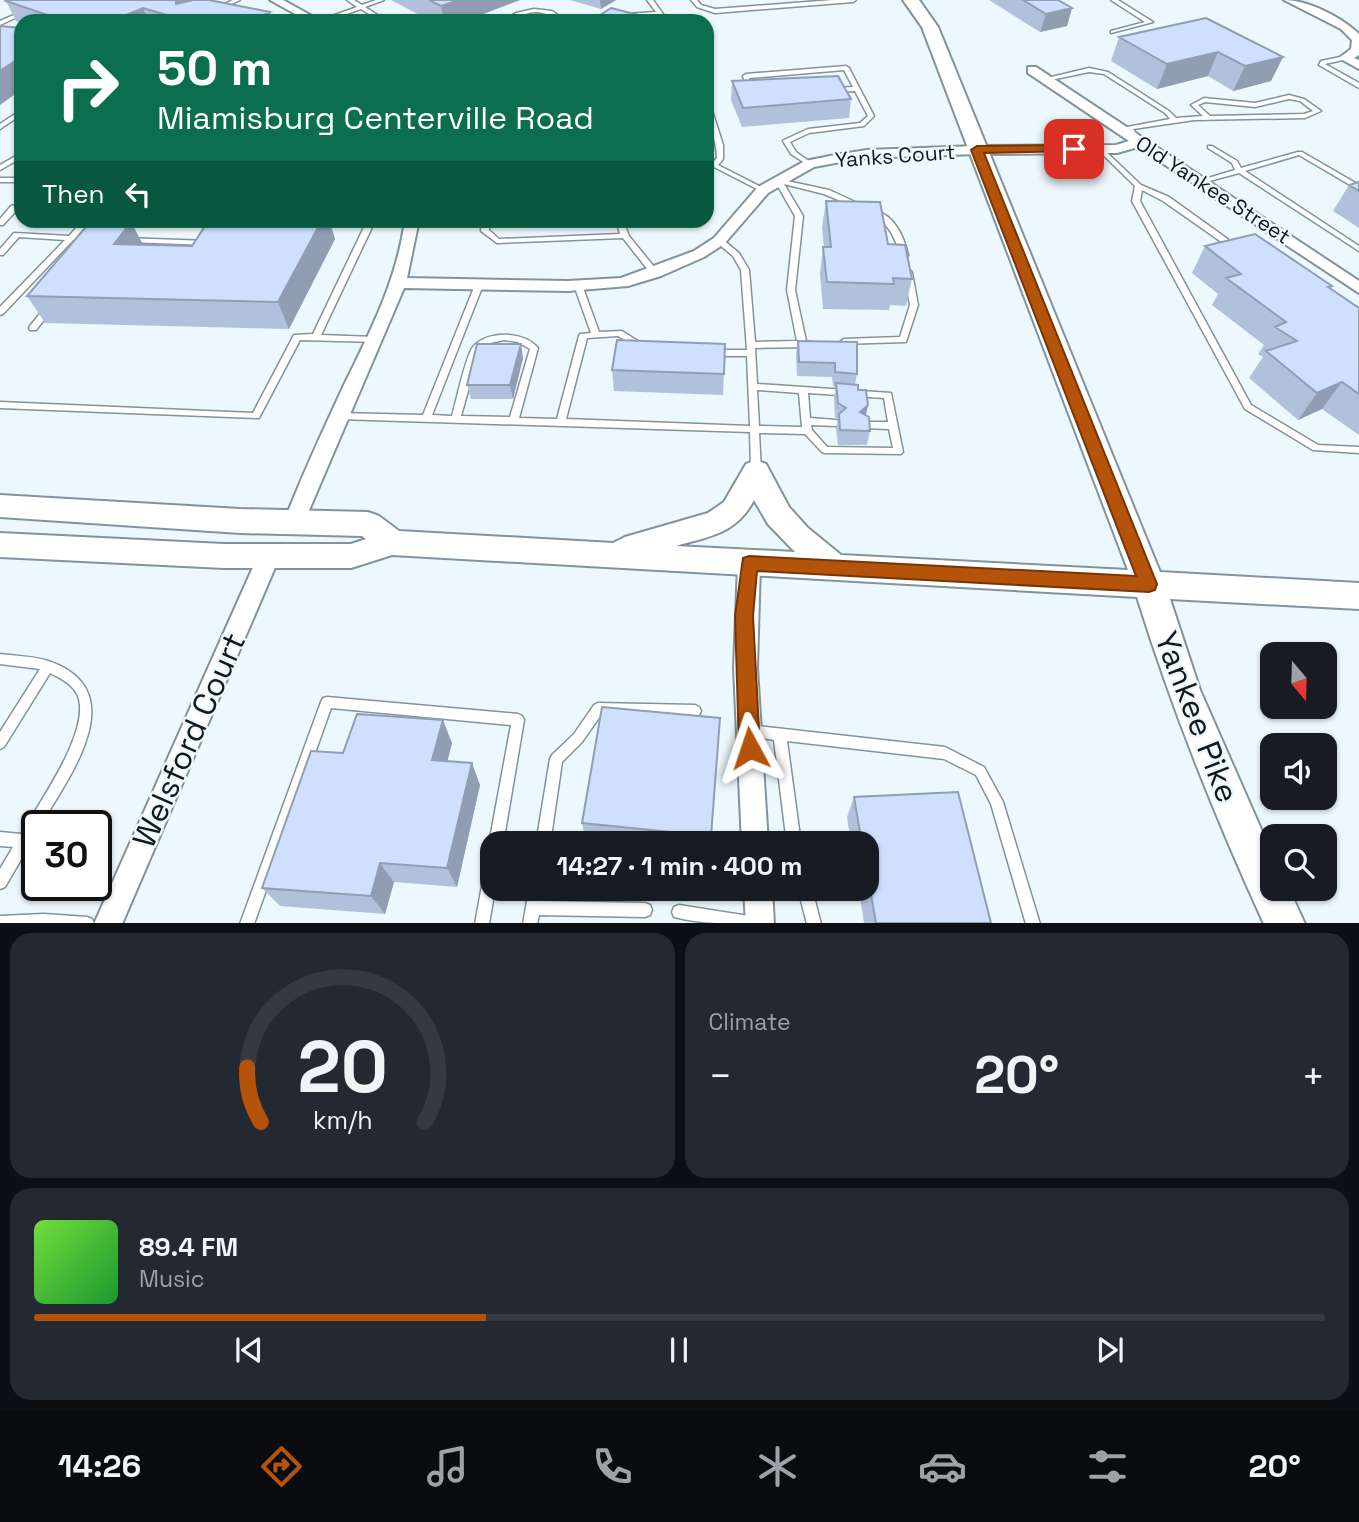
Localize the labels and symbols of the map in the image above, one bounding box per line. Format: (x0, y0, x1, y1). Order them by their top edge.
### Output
pin (1044, 119, 1104, 179)
street label: Old Yankee Street (1131, 129, 1296, 250)
street label: Yanks Court (834, 138, 956, 173)
street label: Welsford Court (124, 626, 254, 854)
street label: Yankee Pike (1146, 626, 1248, 808)
north arrow (1260, 642, 1337, 719)
position arrow (713, 711, 787, 785)
speed limit sign: 30 (21, 810, 112, 901)

